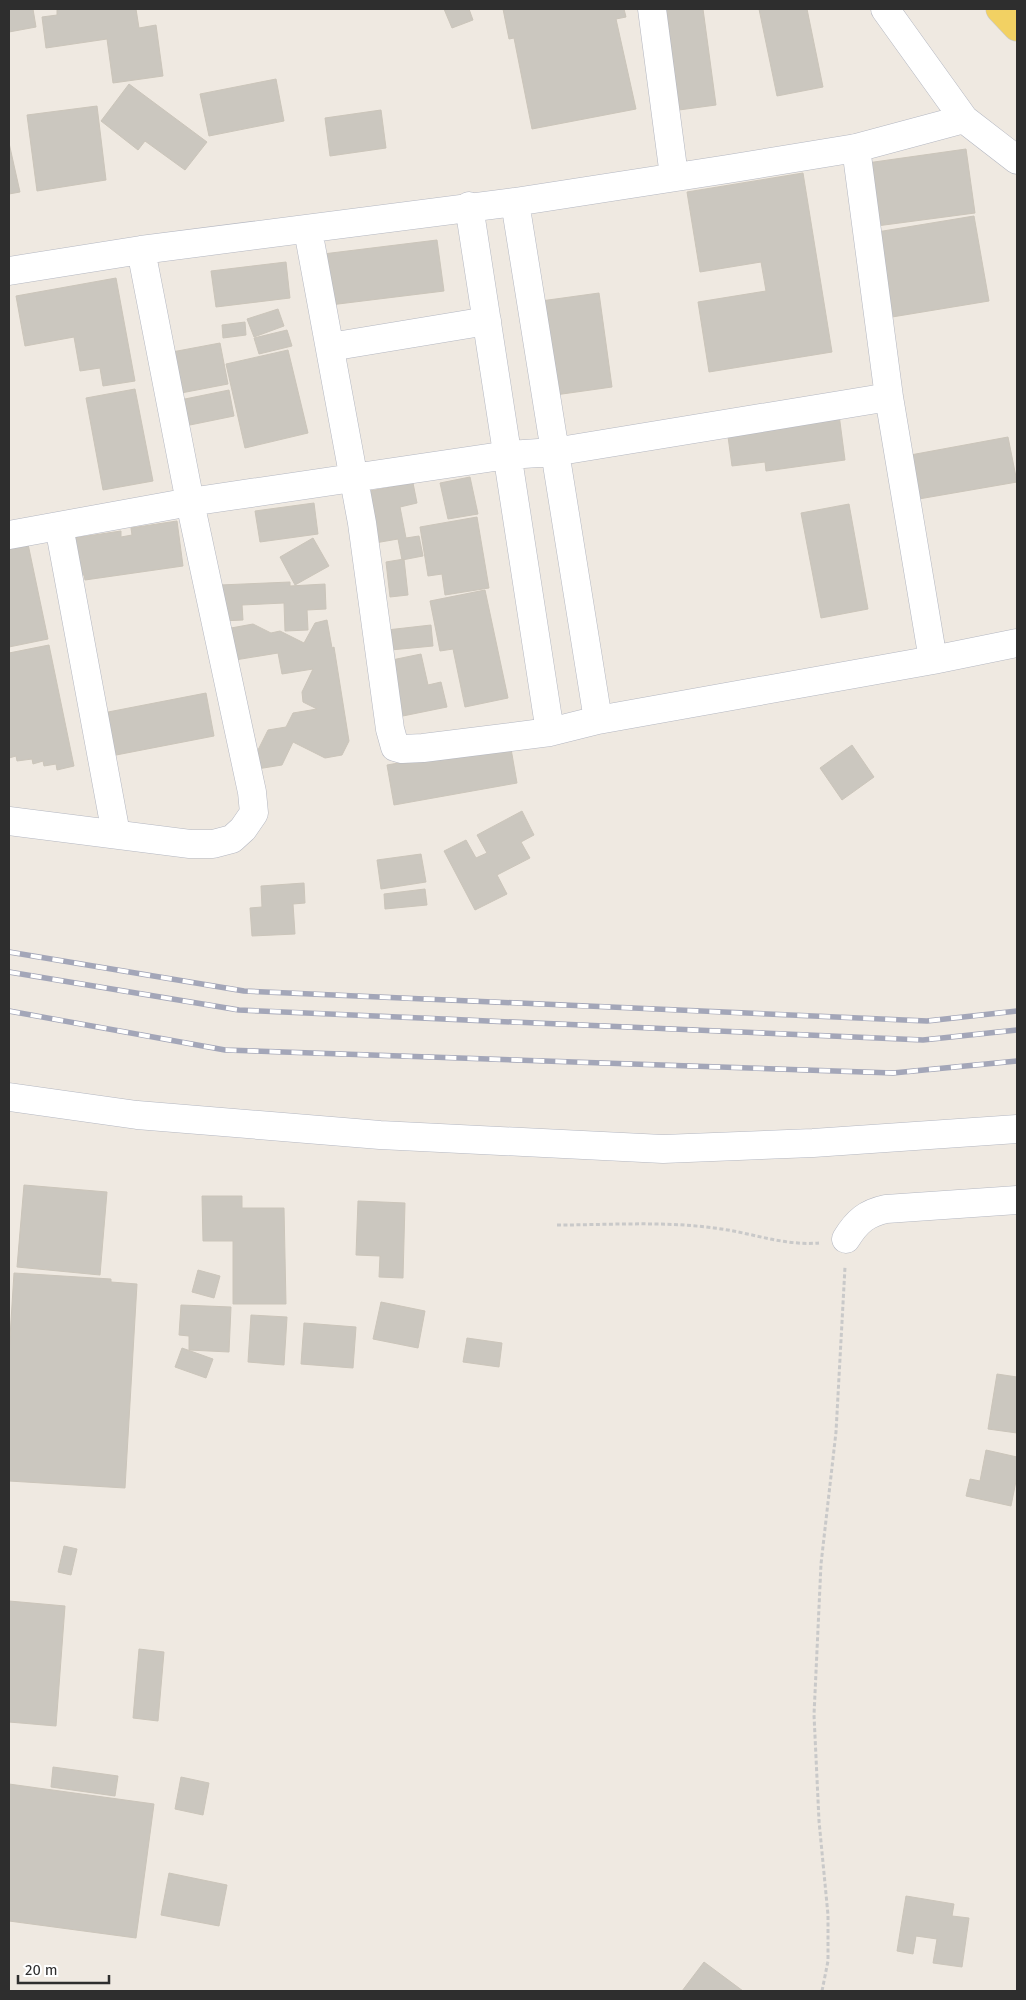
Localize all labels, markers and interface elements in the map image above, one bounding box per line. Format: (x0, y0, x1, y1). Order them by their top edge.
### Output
scale bar (18, 1952, 109, 1984)
text: 20 m (25, 1961, 58, 1979)

